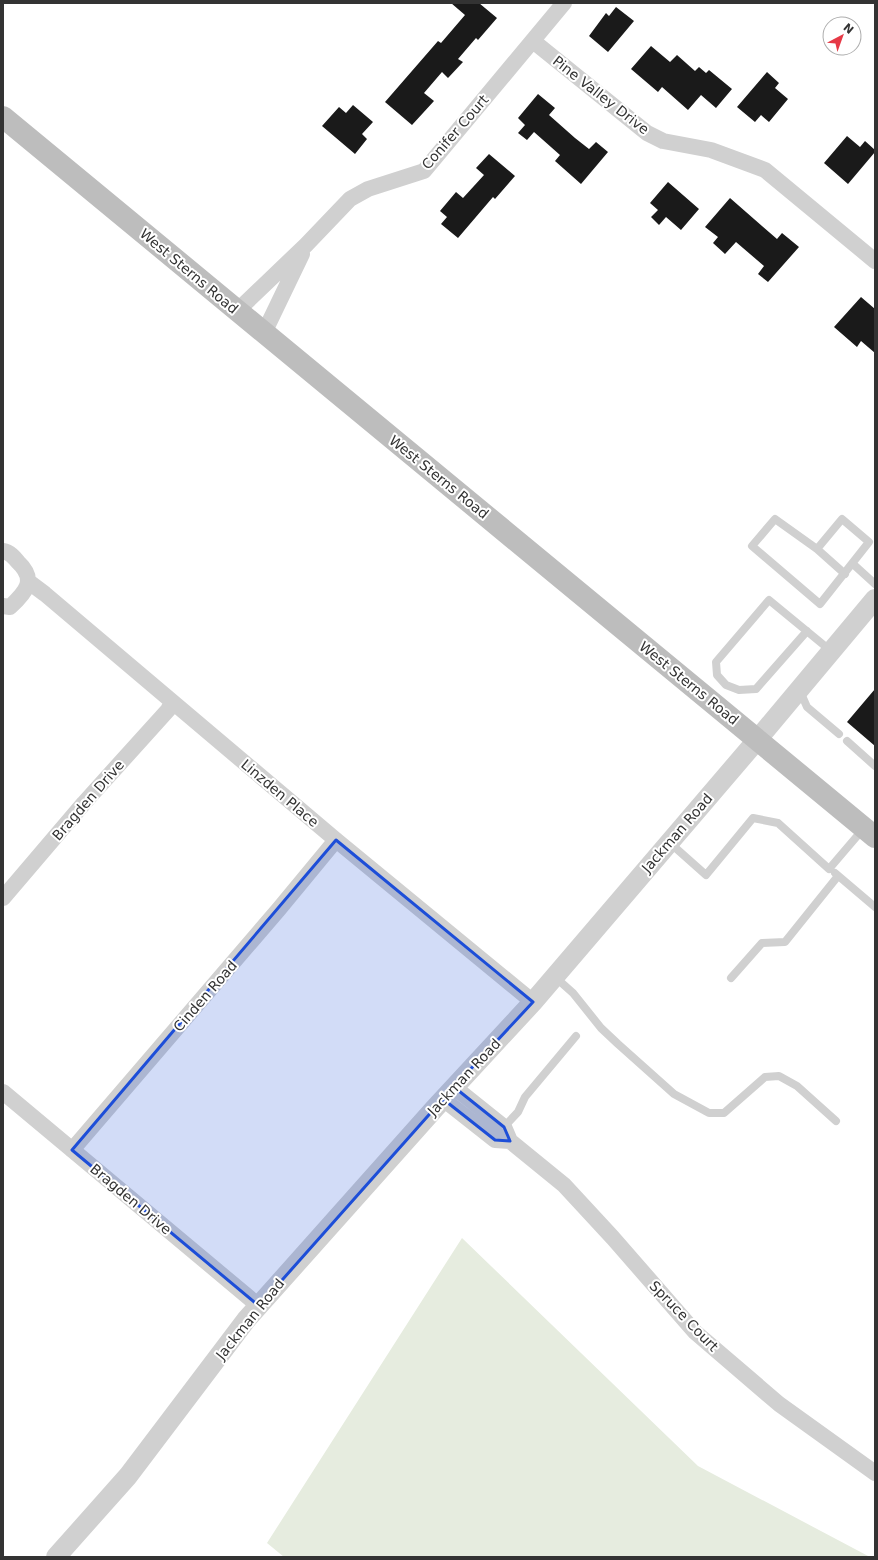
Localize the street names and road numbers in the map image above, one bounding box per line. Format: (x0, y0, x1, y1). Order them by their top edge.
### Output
street label: Pine Valley Drive (550, 53, 652, 137)
street label: Conifer Court (418, 91, 492, 172)
street label: West Sterns Road (137, 225, 241, 317)
street label: West Sterns Road (386, 432, 492, 522)
street label: West Sterns Road (636, 638, 742, 728)
street label: Linzden Place (238, 756, 322, 830)
street label: Bragden Drive (49, 757, 127, 843)
street label: Jackman Road (638, 790, 716, 876)
street label: Cinden Road (170, 957, 240, 1035)
street label: Jackman Road (424, 1035, 504, 1119)
street label: Bragden Drive (87, 1160, 175, 1238)
street label: Jackman Road (212, 1275, 287, 1363)
street label: Spruce Court (646, 1277, 722, 1355)

